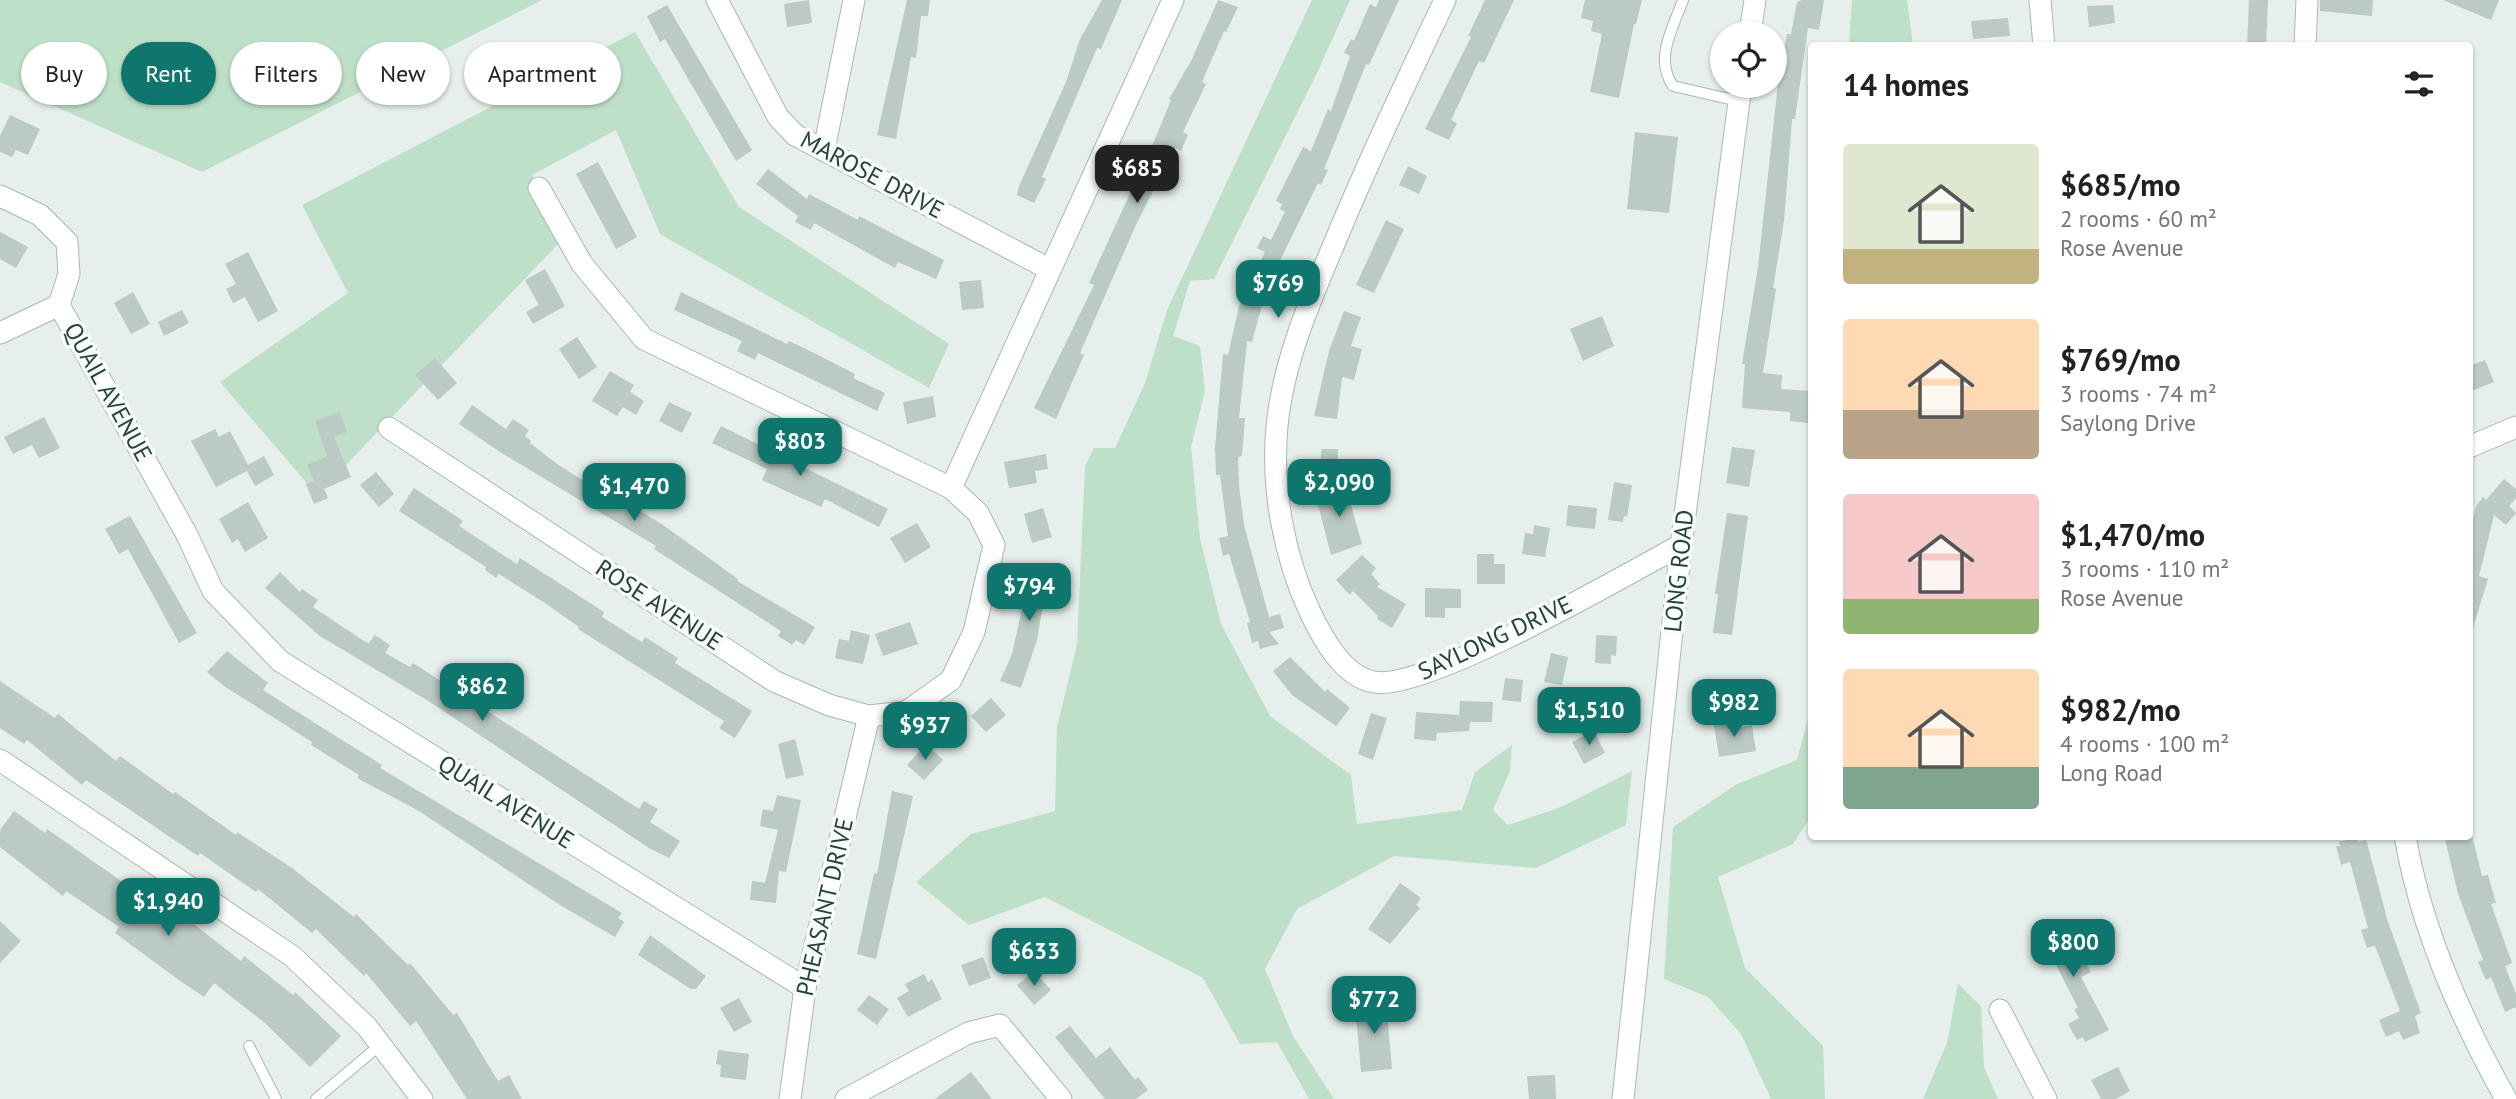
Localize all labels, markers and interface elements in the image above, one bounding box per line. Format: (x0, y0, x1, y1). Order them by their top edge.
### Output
map controls (1710, 21, 1787, 98)
button: locate (1710, 21, 1787, 98)
chip: Buy (21, 42, 107, 105)
chip: Rent (121, 42, 216, 105)
chip: Filters (230, 42, 342, 105)
chip: New (356, 42, 450, 105)
chip: Apartment (464, 42, 621, 105)
text: 14 homes (1843, 65, 1969, 104)
icon: filters (2400, 65, 2438, 103)
street label: MAROSE DRIVE (795, 124, 949, 225)
pin: $685 (1096, 146, 1178, 205)
text: $685 (1111, 153, 1163, 182)
text: $685/mo (2060, 165, 2181, 204)
icon: home (1899, 172, 1983, 256)
text: 2 rooms · 60 m² (2060, 204, 2217, 233)
text: Rose Avenue (2060, 233, 2184, 262)
pin: $769 (1237, 260, 1319, 320)
text: $769 (1252, 268, 1304, 297)
street label: QUAIL AVENUE (57, 317, 159, 467)
text: $769/mo (2060, 340, 2181, 379)
icon: home (1899, 347, 1983, 431)
text: 3 rooms · 74 m² (2060, 379, 2217, 408)
text: Saylong Drive (2060, 408, 2196, 437)
pin: $803 (759, 419, 841, 478)
text: $803 (774, 426, 826, 455)
pin: $2,090 (1282, 460, 1396, 519)
pin: $1,470 (577, 463, 691, 523)
text: $2,090 (1303, 467, 1375, 496)
text: $1,470 (598, 471, 670, 500)
street label: LONG ROAD (1657, 508, 1700, 634)
text: $1,470/mo (2060, 515, 2205, 554)
icon: home (1899, 522, 1983, 606)
street label: ROSE AVENUE (590, 552, 729, 657)
text: 3 rooms · 110 m² (2060, 554, 2229, 583)
pin: $794 (988, 564, 1070, 623)
text: $794 (1003, 571, 1055, 600)
text: Rose Avenue (2060, 583, 2184, 612)
street label: SAYLONG DRIVE (1413, 588, 1577, 687)
pin: $862 (441, 664, 523, 723)
text: $862 (456, 671, 508, 700)
pin: $982 (1693, 680, 1775, 739)
text: $982 (1708, 687, 1760, 716)
pin: $1,510 (1532, 688, 1646, 747)
text: $982/mo (2060, 690, 2181, 729)
text: $1,510 (1553, 695, 1625, 724)
icon: home (1899, 697, 1983, 781)
pin: $937 (884, 702, 966, 762)
text: $937 (899, 710, 951, 739)
text: 4 rooms · 100 m² (2060, 729, 2229, 758)
street label: QUAIL AVENUE (433, 748, 580, 856)
text: Long Road (2060, 758, 2163, 787)
street label: PHEASANT DRIVE (789, 815, 860, 999)
pin: $1,940 (111, 878, 225, 938)
text: $1,940 (132, 886, 204, 915)
pin: $800 (2032, 920, 2114, 979)
text: $800 (2047, 927, 2099, 956)
pin: $633 (993, 928, 1075, 988)
text: $633 (1008, 936, 1060, 965)
pin: $772 (1333, 976, 1415, 1036)
text: $772 (1348, 984, 1400, 1013)

